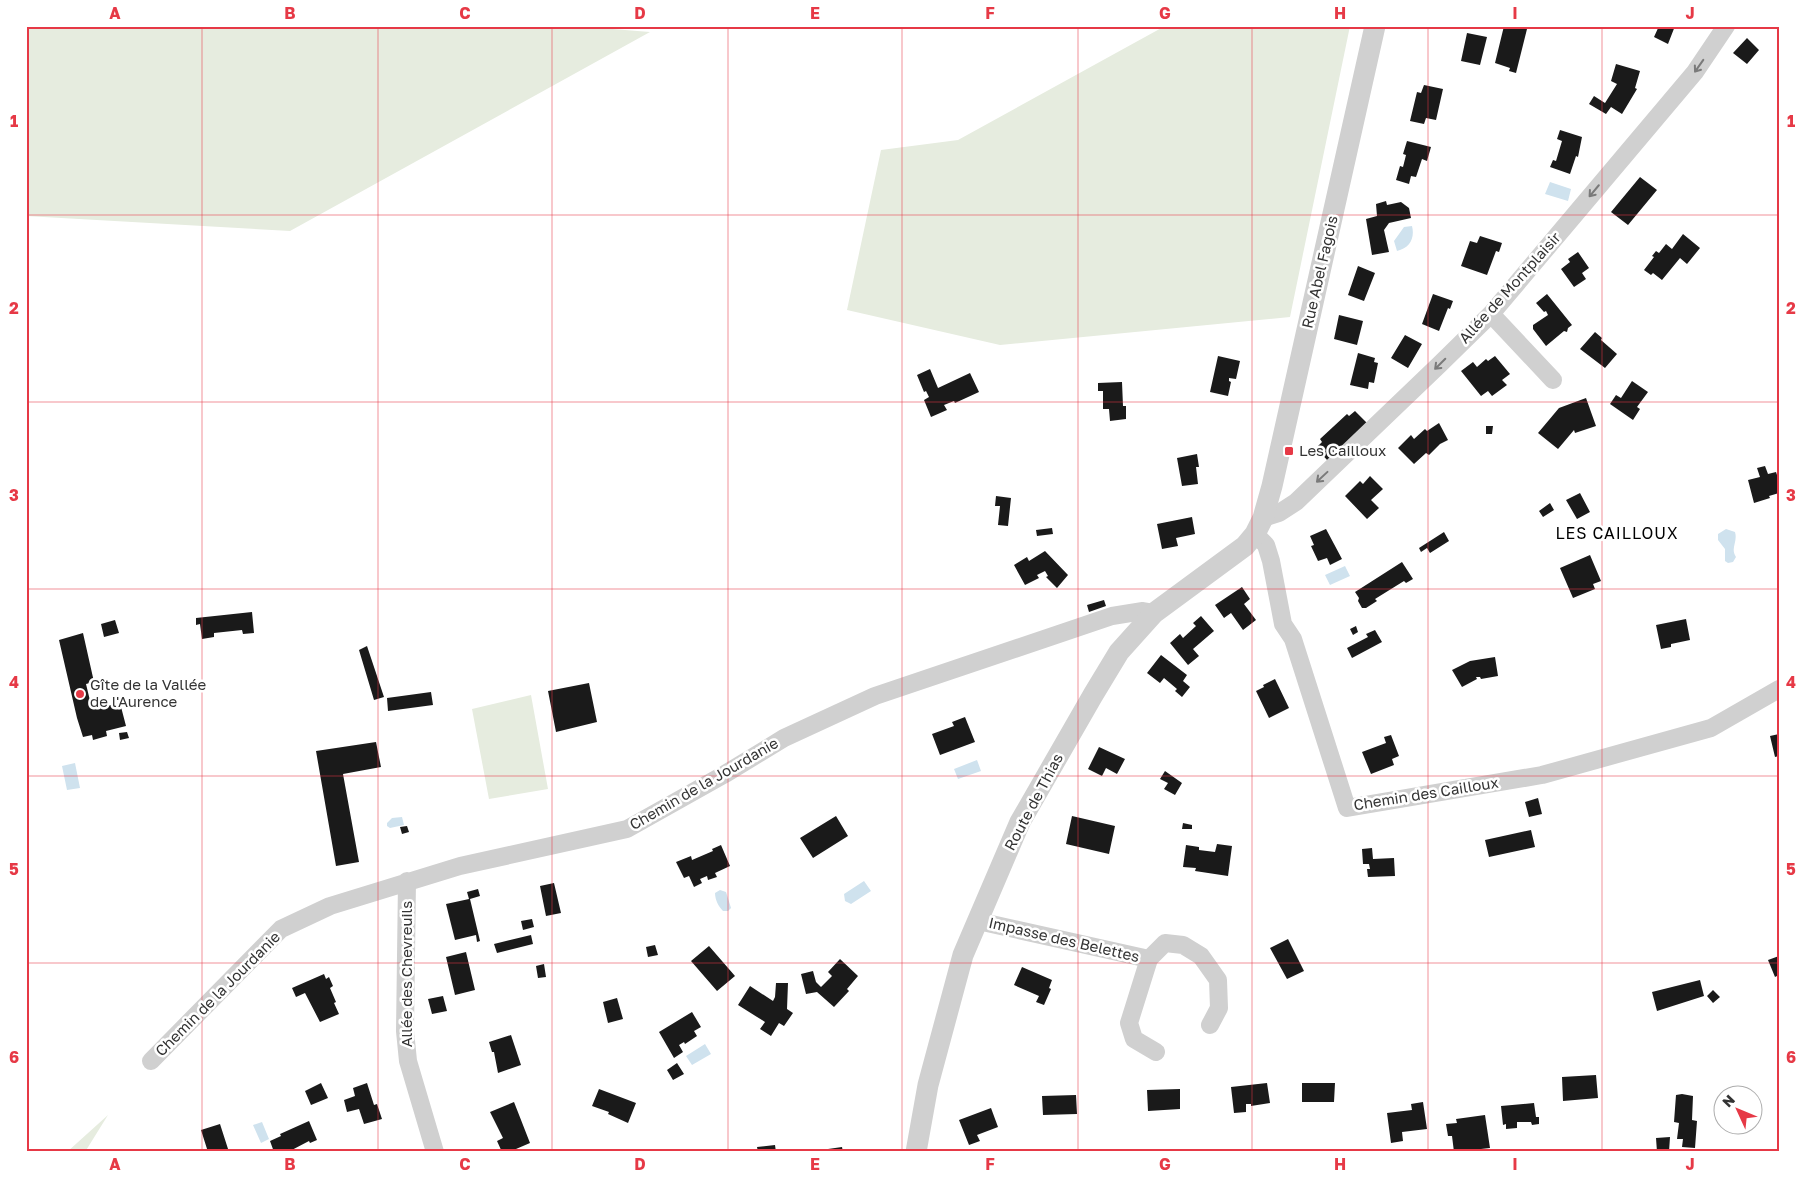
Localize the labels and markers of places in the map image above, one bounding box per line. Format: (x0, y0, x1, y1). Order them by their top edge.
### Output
place label: Les Cailloux (1299, 441, 1386, 459)
marker: Les Cailloux (1283, 445, 1295, 457)
place label: Gîte de la Vallée de l'Aurence (90, 675, 207, 710)
marker: Gîte de la Vallée de l'Aurence (74, 688, 86, 700)

